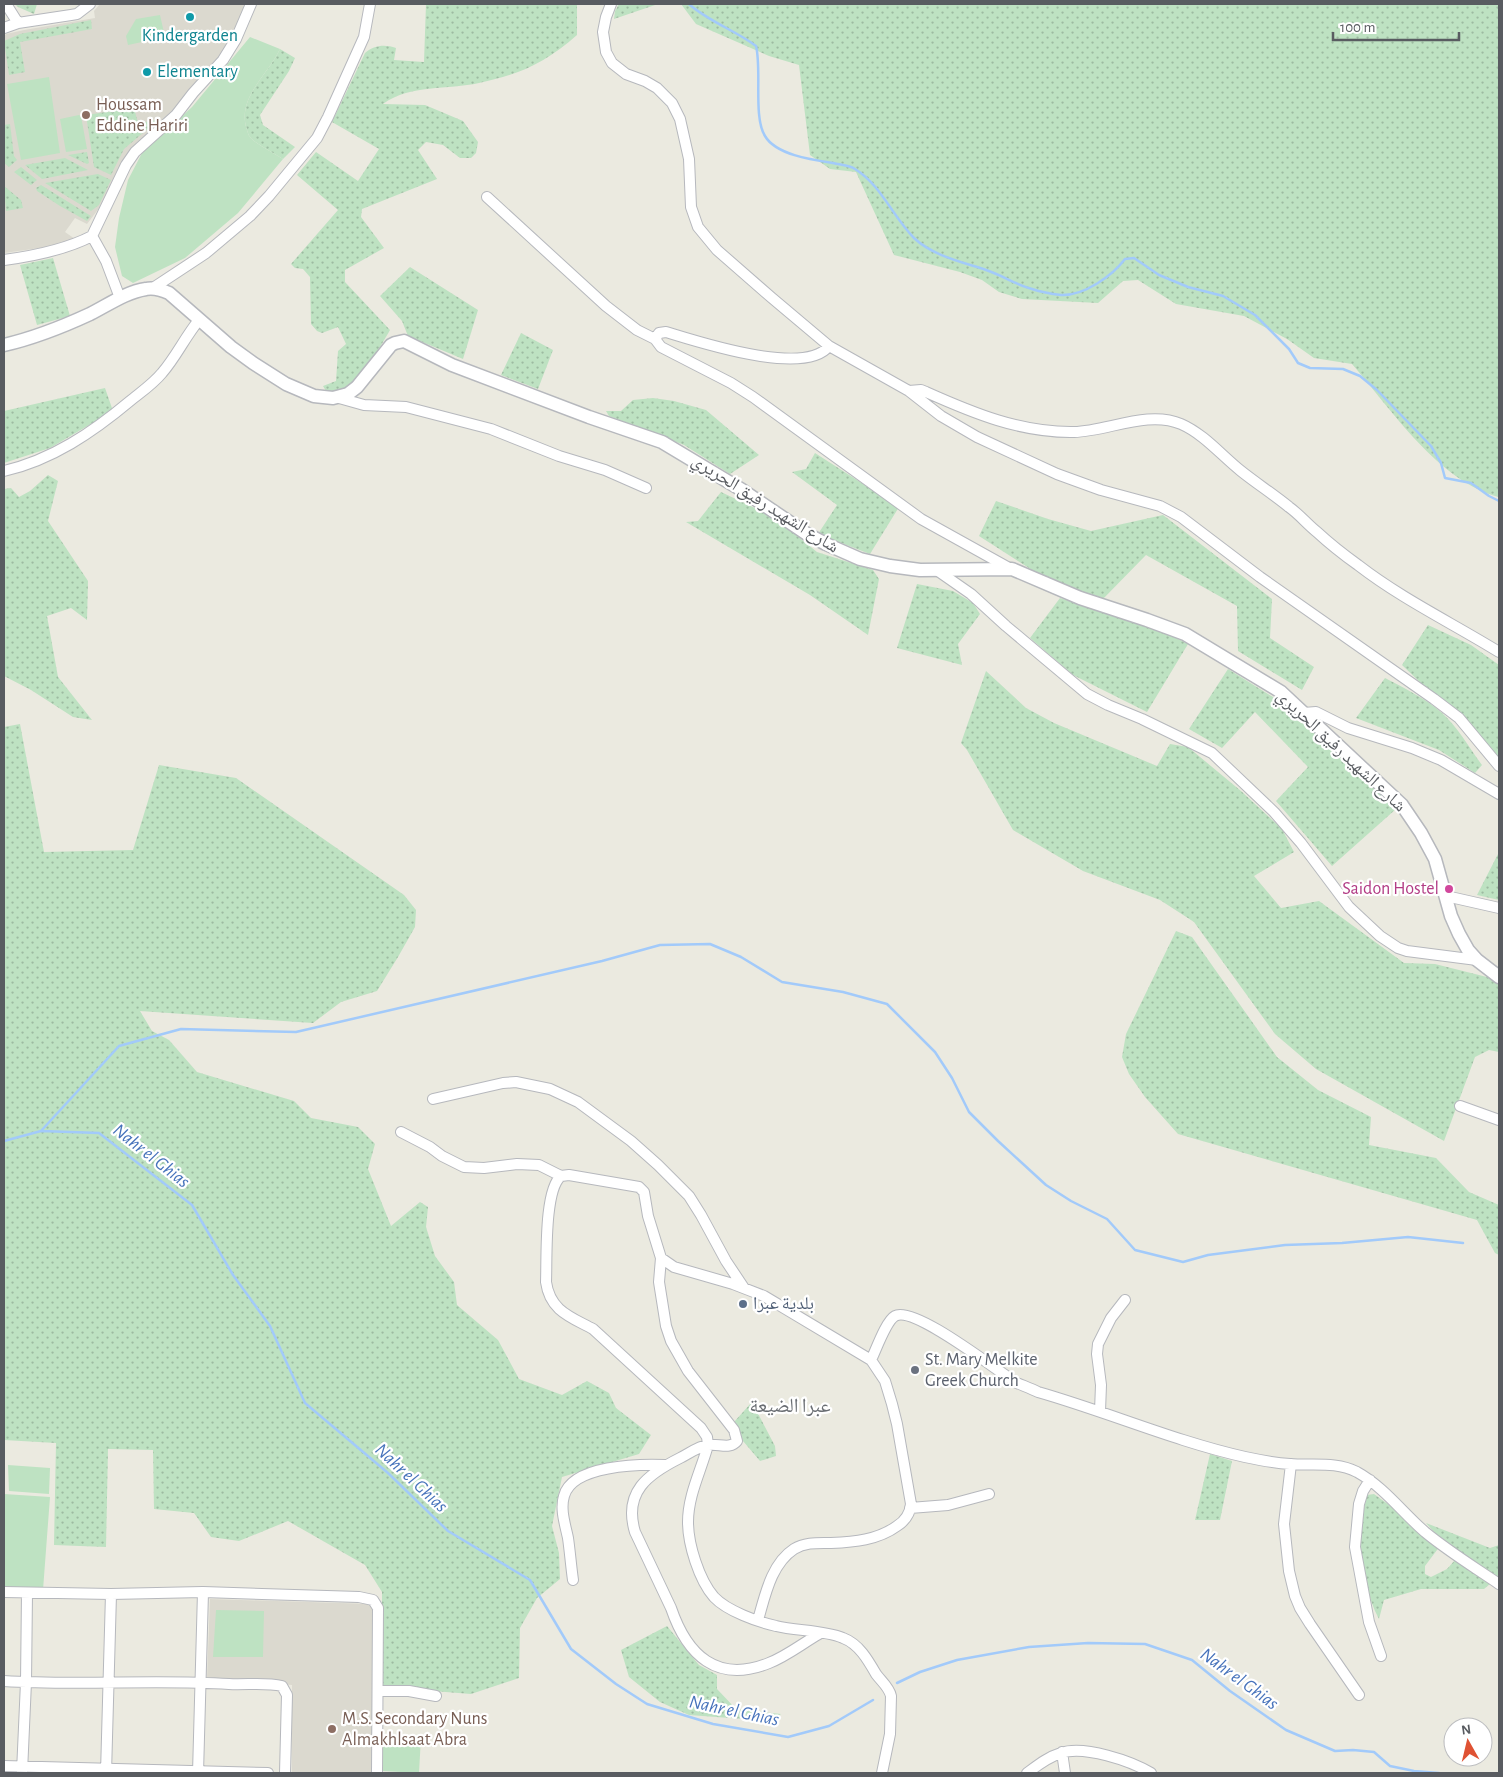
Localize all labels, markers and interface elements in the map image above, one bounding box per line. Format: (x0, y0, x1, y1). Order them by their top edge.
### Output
scale bar (1333, 10, 1459, 42)
marker: Kindergarden (184, 11, 196, 23)
text: 100 m (1340, 20, 1375, 35)
place label: Kindergarden (142, 27, 238, 45)
place label: Elementary (157, 63, 238, 81)
marker: Elementary (141, 66, 153, 78)
place label: Houssam Eddine Hariri (96, 96, 188, 135)
marker: Houssam Eddine Hariri (80, 109, 92, 121)
street label: شارع الشهيد رفيق الحريري (686, 451, 842, 560)
street label: شارع الشهيد رفيق الحريري (1270, 687, 1409, 819)
place label: Saidon Hostel (1342, 880, 1439, 898)
marker: Saidon Hostel (1443, 883, 1455, 895)
water label: Nahr el Ghias (109, 1120, 193, 1192)
place label: بلدية عبرا (753, 1295, 814, 1314)
marker: بلدية عبرا (737, 1298, 749, 1310)
place label: St. Mary Melkite Greek Church (925, 1351, 1038, 1390)
marker: St. Mary Melkite Greek Church (909, 1364, 921, 1376)
district label: عبرا الضيعة (749, 1396, 831, 1417)
water label: Nahr el Ghias (371, 1440, 451, 1516)
water label: Nahr el Ghias (1197, 1645, 1281, 1713)
water label: Nahr el Ghias (687, 1692, 781, 1730)
place label: M.S. Secondary Nuns Almakhlsaat Abra (342, 1710, 487, 1749)
north arrow (1443, 1717, 1493, 1767)
marker: M.S. Secondary Nuns Almakhlsaat Abra (326, 1723, 338, 1735)
text: N (1461, 1723, 1472, 1738)

